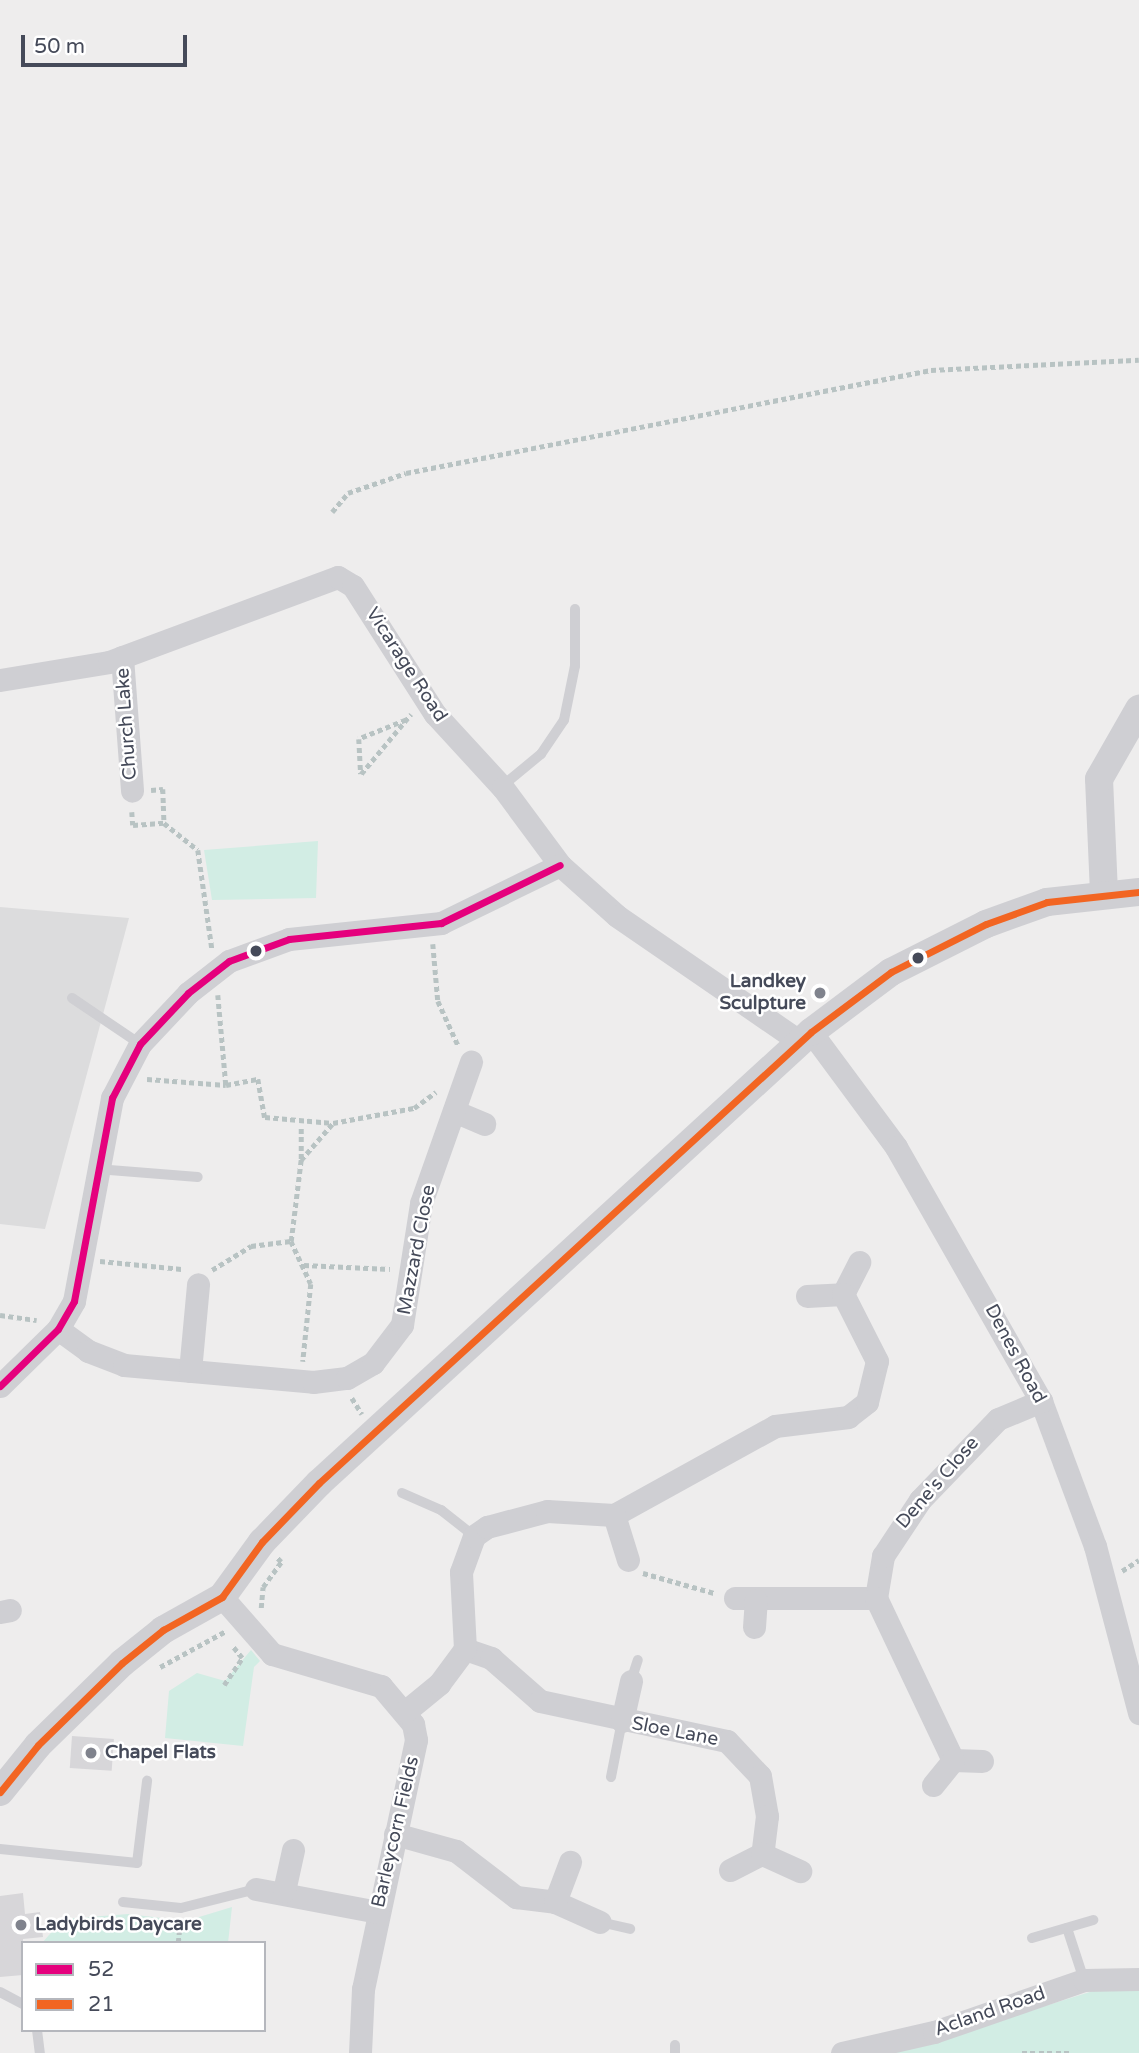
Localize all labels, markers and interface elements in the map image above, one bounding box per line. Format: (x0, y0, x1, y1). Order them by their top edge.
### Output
scale bar (24, 21, 191, 65)
text: 50 m (34, 34, 85, 59)
street label: Vicarage Road (361, 603, 451, 727)
street label: Church Lake (112, 667, 142, 781)
unlabelled marker (249, 944, 263, 958)
unlabelled marker (911, 951, 925, 965)
place label: Landkey Sculpture (719, 971, 806, 1015)
marker: Landkey Sculpture (812, 985, 828, 1001)
street label: Mazzard Close (393, 1183, 441, 1317)
street label: Denes Road (979, 1301, 1051, 1407)
street label: Dene's Close (892, 1432, 984, 1534)
street label: Sloe Lane (630, 1712, 720, 1752)
place label: Chapel Flats (105, 1742, 216, 1764)
marker: Chapel Flats (83, 1745, 99, 1761)
street label: Barleycorn Fields (367, 1754, 425, 1910)
place label: Ladybirds Daycare (35, 1914, 202, 1936)
marker: Ladybirds Daycare (13, 1917, 29, 1933)
legend (21, 1941, 266, 2032)
text: 52 (88, 1957, 114, 1982)
street label: Acland Road (932, 1982, 1048, 2042)
text: 21 (88, 1992, 114, 2017)

